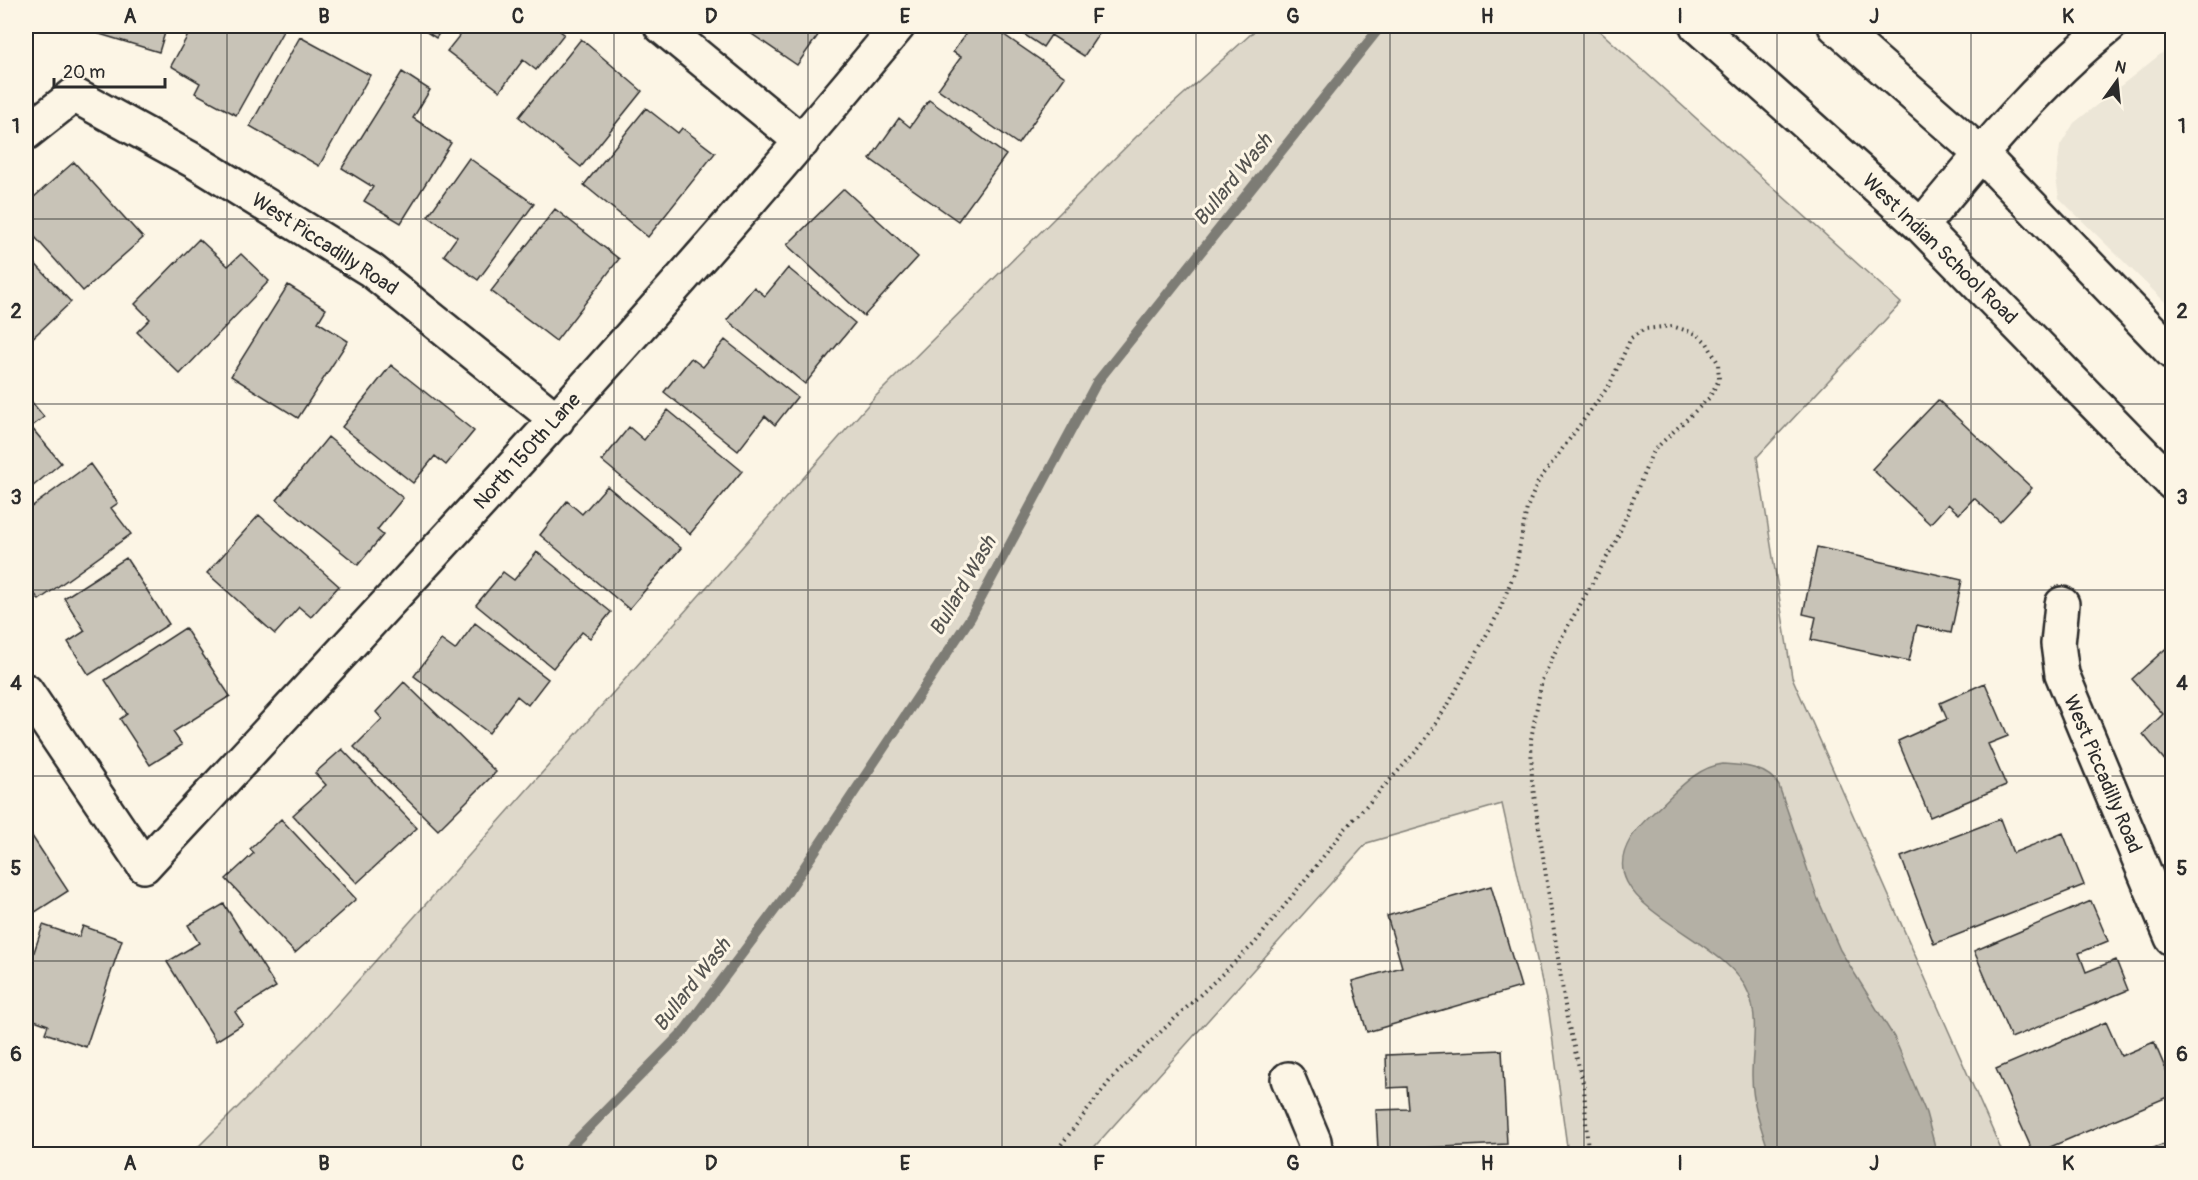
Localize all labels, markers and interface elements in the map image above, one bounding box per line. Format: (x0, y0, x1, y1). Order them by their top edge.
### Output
text: A (124, 4, 137, 29)
text: B (318, 4, 330, 29)
text: C (512, 4, 524, 29)
text: D (705, 4, 718, 29)
text: E (900, 4, 911, 29)
text: F (1093, 4, 1105, 29)
text: G (1286, 4, 1300, 29)
text: H (1481, 4, 1494, 29)
text: I (1677, 4, 1683, 29)
text: J (1869, 4, 1879, 29)
text: K (2062, 4, 2074, 29)
scale bar (54, 51, 165, 89)
north arrow (2087, 51, 2147, 111)
text: N (2113, 56, 2129, 79)
text: 20 m (63, 61, 105, 84)
text: 1 (12, 114, 20, 139)
text: 1 (2178, 114, 2186, 139)
water label: Bullard Wash (1188, 127, 1279, 232)
street label: West Indian School Road (1857, 168, 2023, 330)
street label: West Piccadilly Road (247, 187, 403, 301)
text: 2 (10, 299, 22, 324)
text: 2 (2176, 299, 2188, 324)
street label: North 150th Lane (468, 387, 586, 515)
text: 3 (10, 485, 22, 510)
text: 3 (2176, 485, 2188, 510)
water label: Bullard Wash (924, 530, 1003, 641)
text: 4 (10, 671, 22, 696)
text: 4 (2176, 671, 2188, 696)
street label: West Piccadilly Road (2058, 691, 2148, 857)
text: 5 (11, 856, 22, 881)
text: 5 (2177, 856, 2188, 881)
water label: Bullard Wash (647, 932, 738, 1037)
text: 6 (10, 1042, 22, 1067)
text: 6 (2176, 1042, 2188, 1067)
text: A (124, 1151, 137, 1176)
text: B (318, 1151, 330, 1176)
text: C (512, 1151, 524, 1176)
text: D (705, 1151, 718, 1176)
text: E (900, 1151, 911, 1176)
text: F (1093, 1151, 1105, 1176)
text: G (1286, 1151, 1300, 1176)
text: H (1481, 1151, 1494, 1176)
text: I (1677, 1151, 1683, 1176)
text: J (1869, 1151, 1879, 1176)
text: K (2062, 1151, 2074, 1176)

